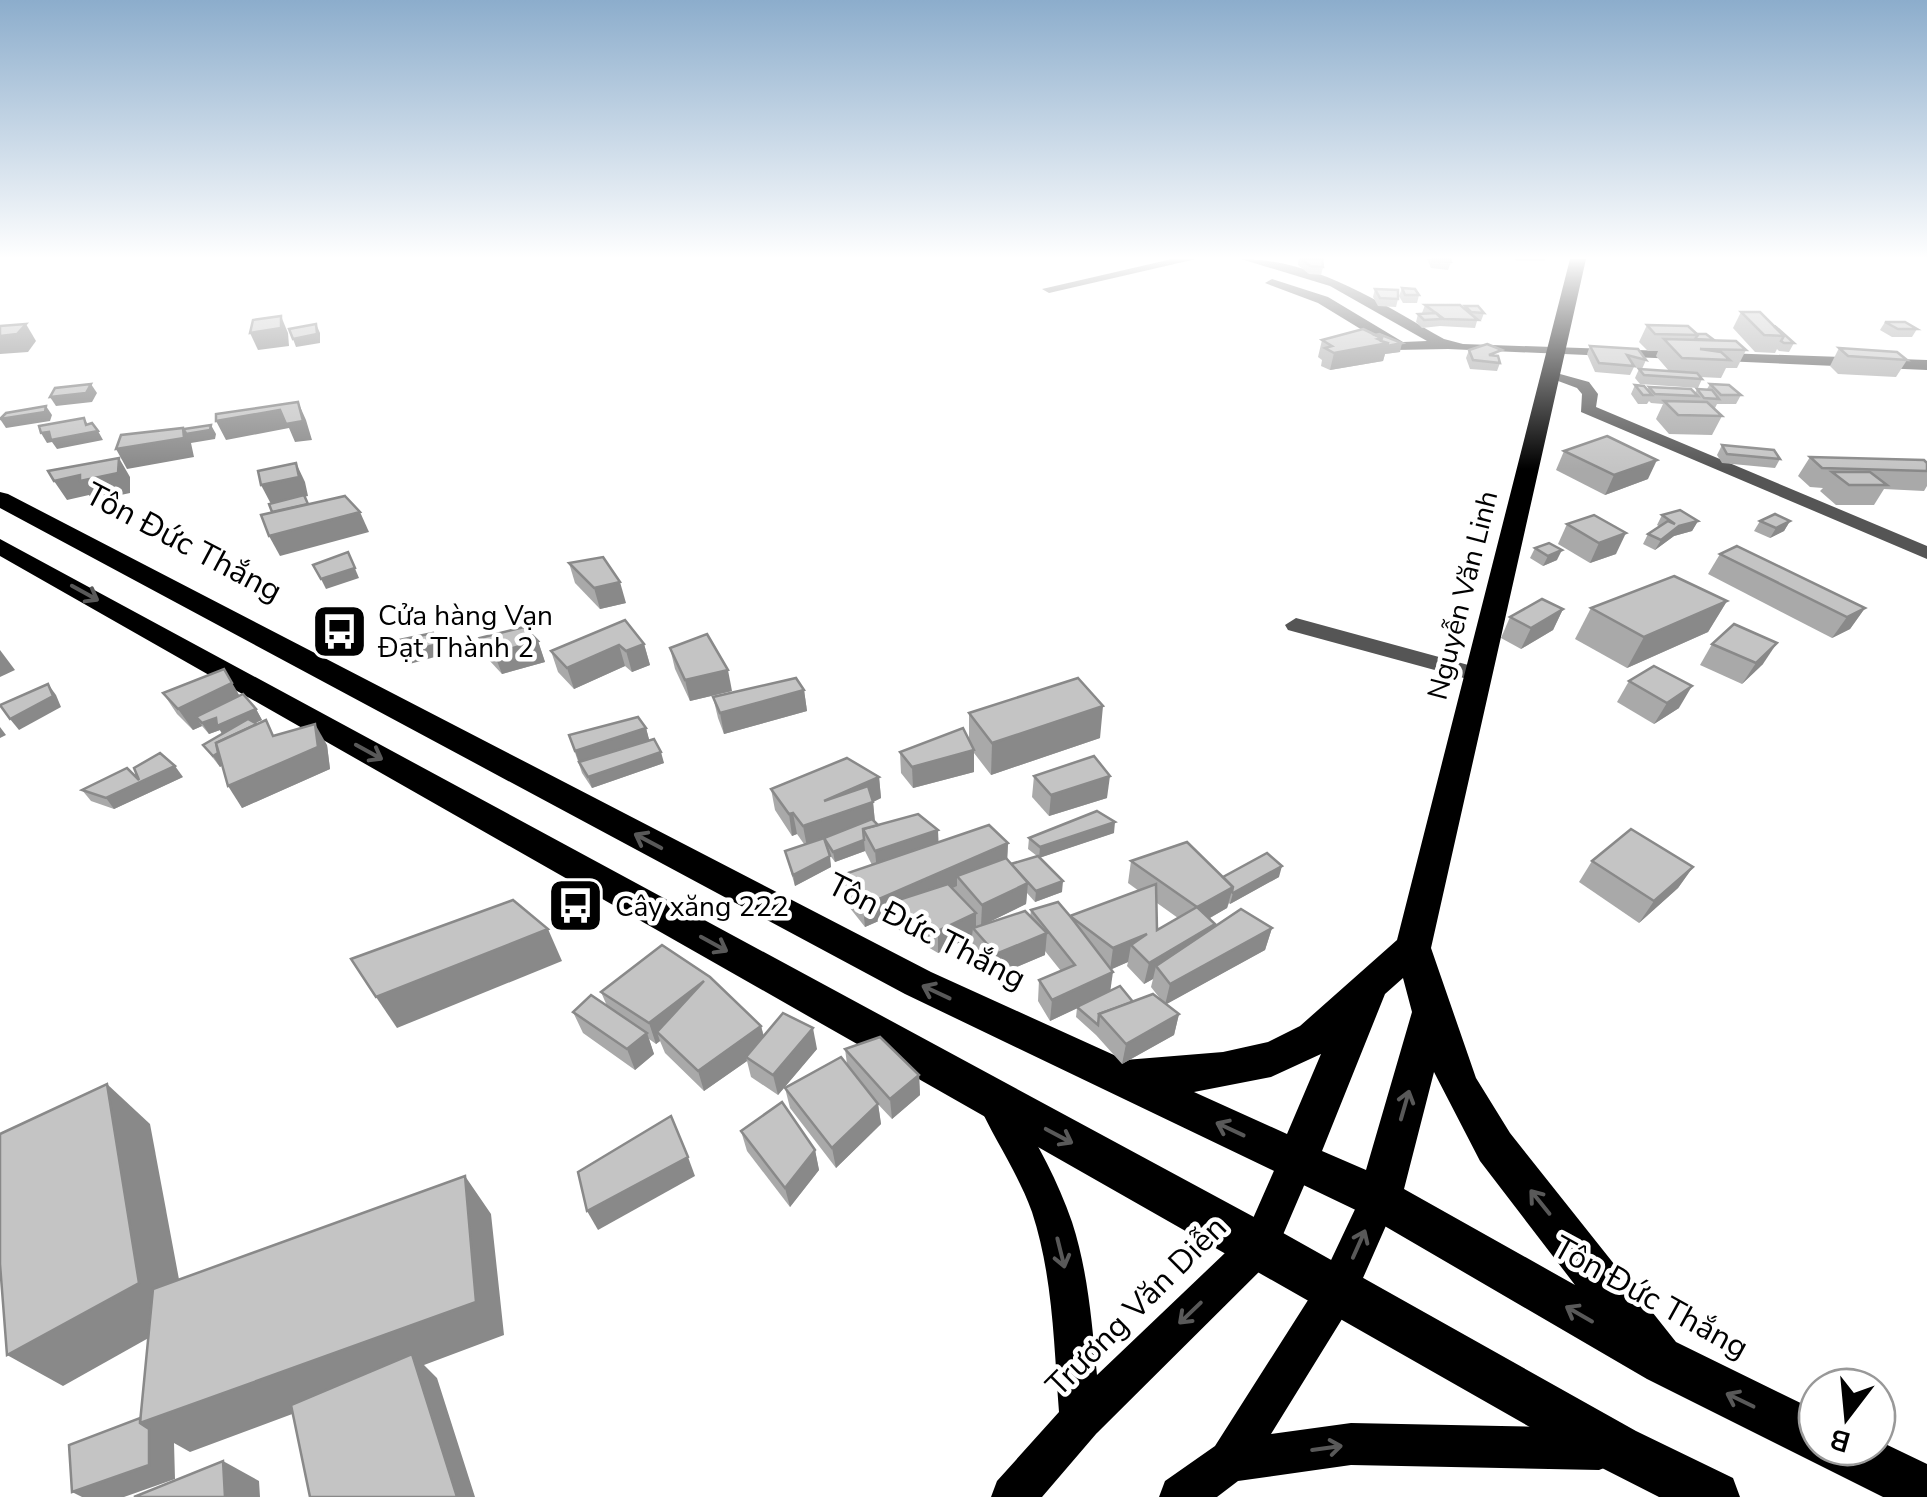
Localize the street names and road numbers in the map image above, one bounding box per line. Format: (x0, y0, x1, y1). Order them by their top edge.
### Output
street label: Tôn Đức Thắng (78, 473, 290, 612)
street label: Nguyễn Văn Linh (1419, 487, 1507, 704)
street label: Tôn Đức Thắng (820, 863, 1033, 1000)
street label: Trương Văn Diễn (1037, 1207, 1236, 1406)
street label: Tôn Đức Thắng (1545, 1226, 1756, 1369)

